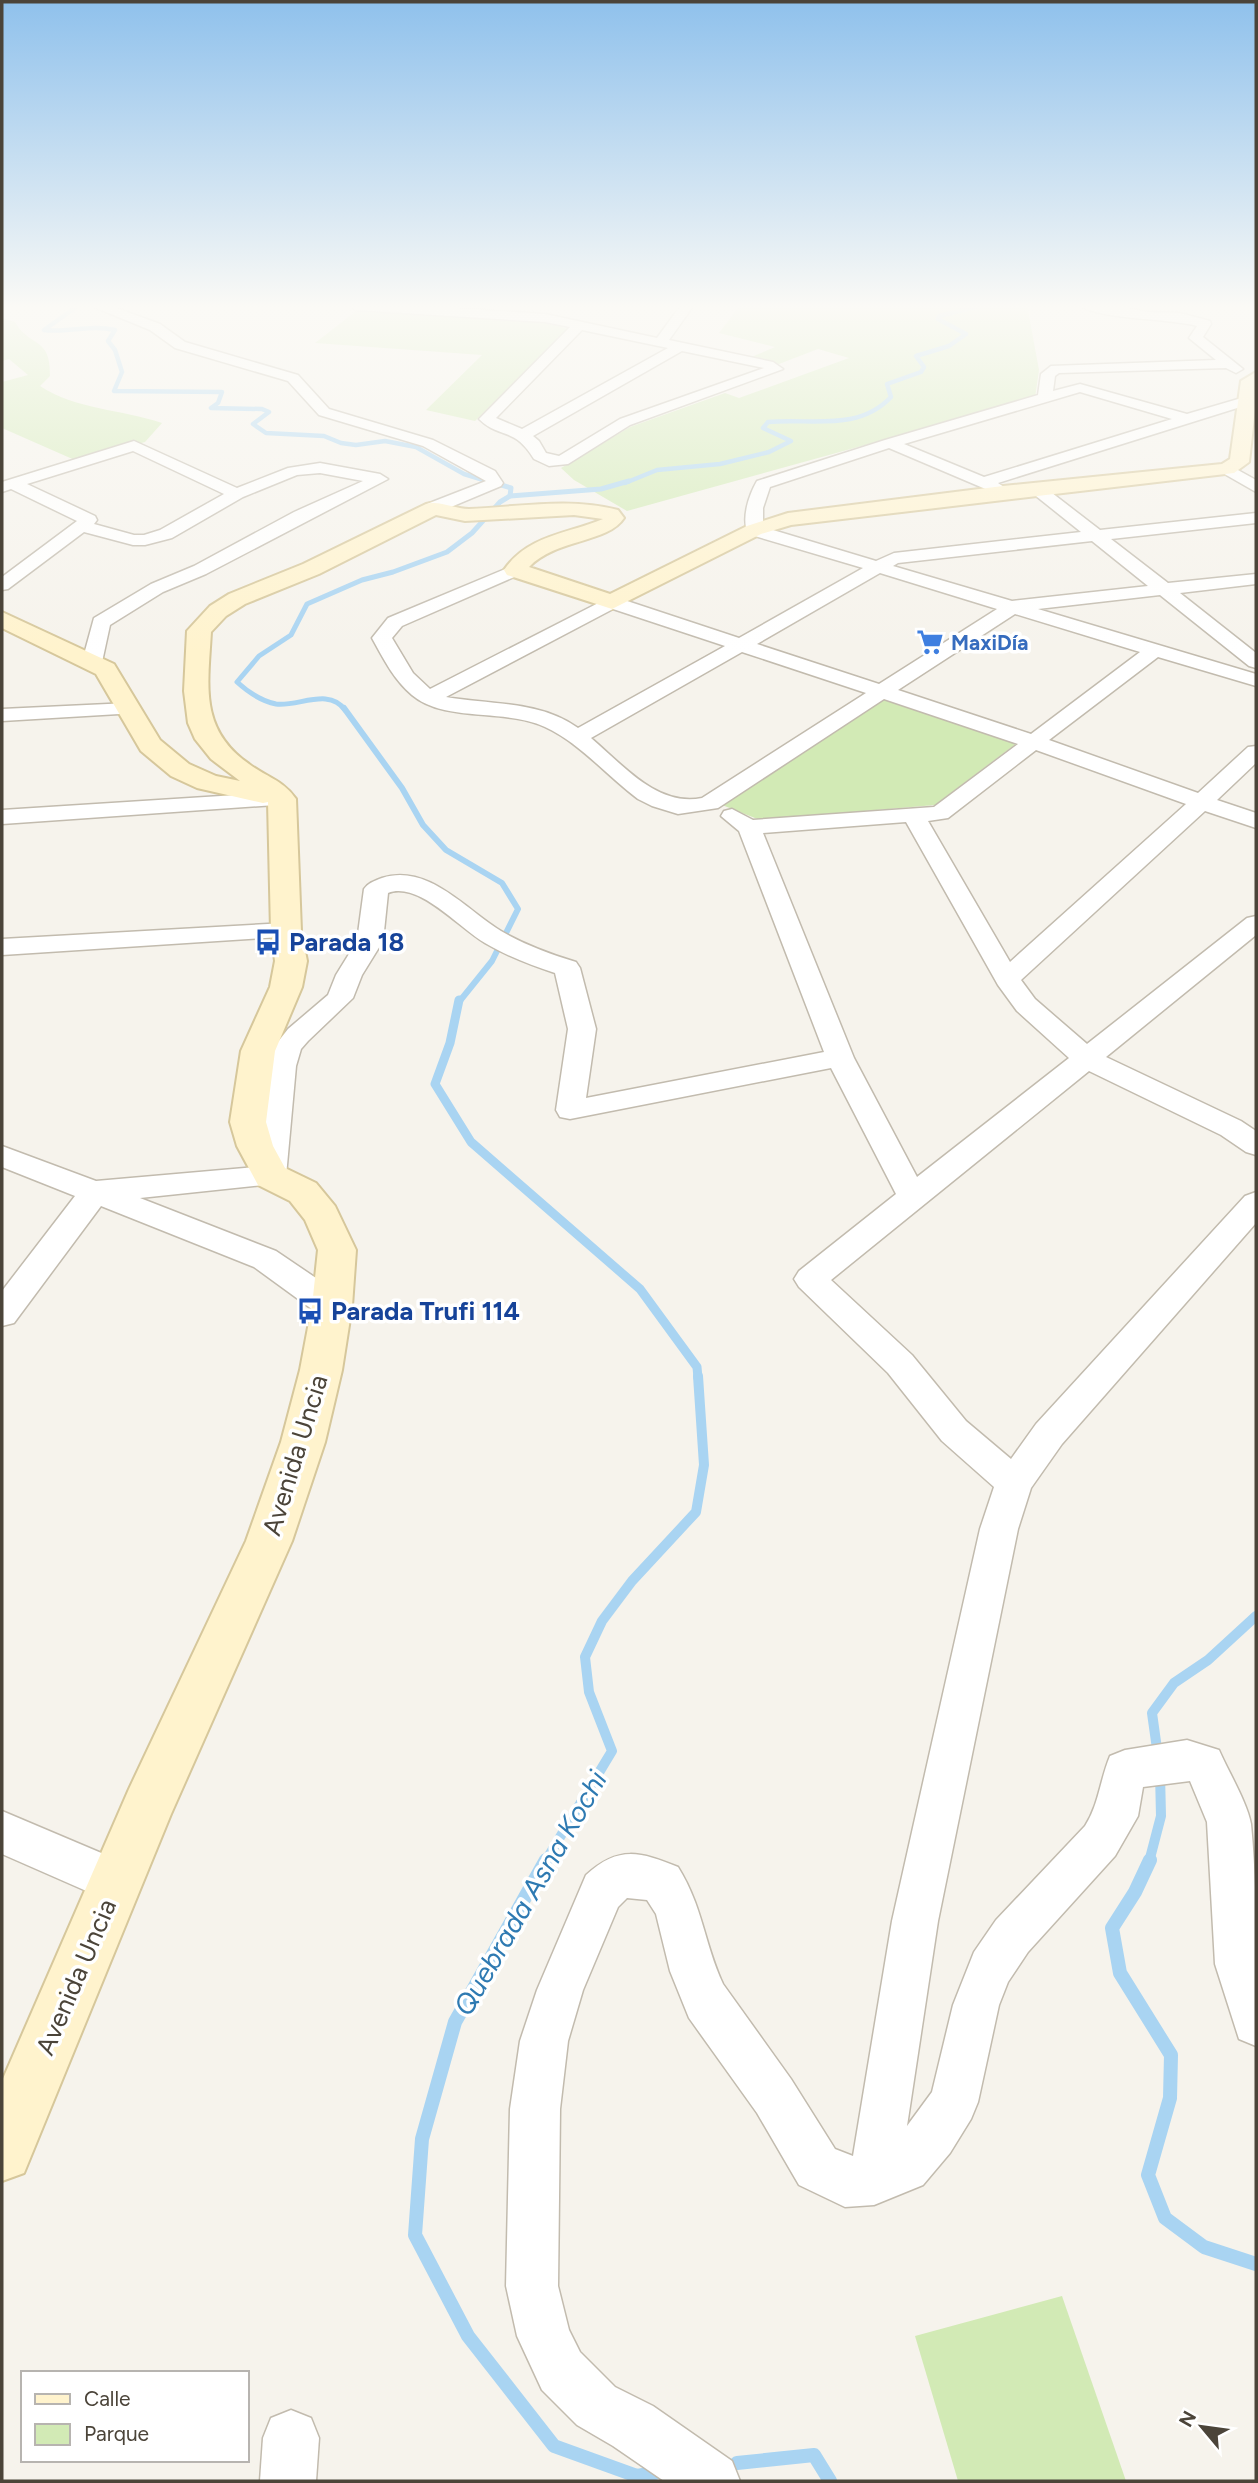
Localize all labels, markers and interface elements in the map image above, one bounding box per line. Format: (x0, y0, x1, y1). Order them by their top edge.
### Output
supermarket icon: MaxiDía (915, 627, 945, 657)
place label: MaxiDía (951, 630, 1028, 655)
place label: Parada 18 (289, 926, 404, 958)
bus stop icon: Parada 18 (253, 927, 283, 957)
place label: Parada Trufi 114 (331, 1295, 520, 1327)
bus stop icon: Parada Trufi 114 (295, 1296, 325, 1326)
street label: Avenida Uncia (255, 1371, 335, 1539)
water label: Quebrada Asna Kochi (446, 1764, 614, 2021)
street label: Avenida Uncia (29, 1894, 123, 2060)
legend (21, 2371, 248, 2462)
text: Calle (84, 2386, 131, 2411)
north arrow (1167, 2392, 1237, 2462)
text: N (1174, 2407, 1201, 2431)
text: Parque (84, 2421, 149, 2446)

